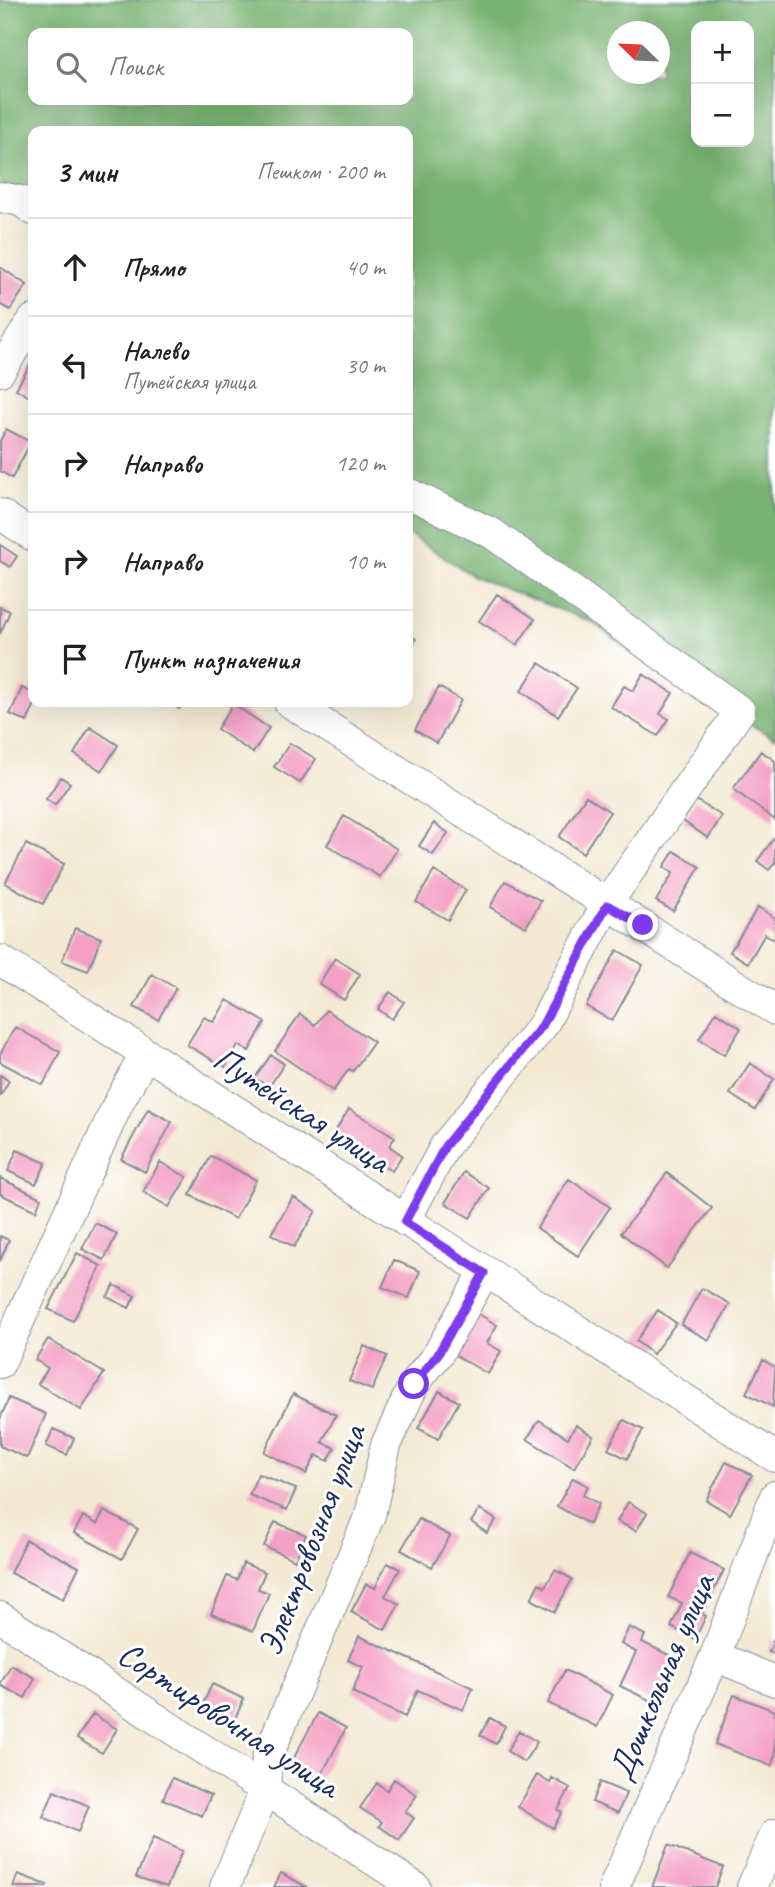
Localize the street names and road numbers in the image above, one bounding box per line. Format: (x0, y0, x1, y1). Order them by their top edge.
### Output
street label: Путейская улица (205, 1036, 400, 1184)
street label: Электровозная улица (247, 1417, 377, 1662)
street label: Дошкольная улица (598, 1565, 726, 1787)
street label: Сортировочная улица (109, 1631, 350, 1809)

